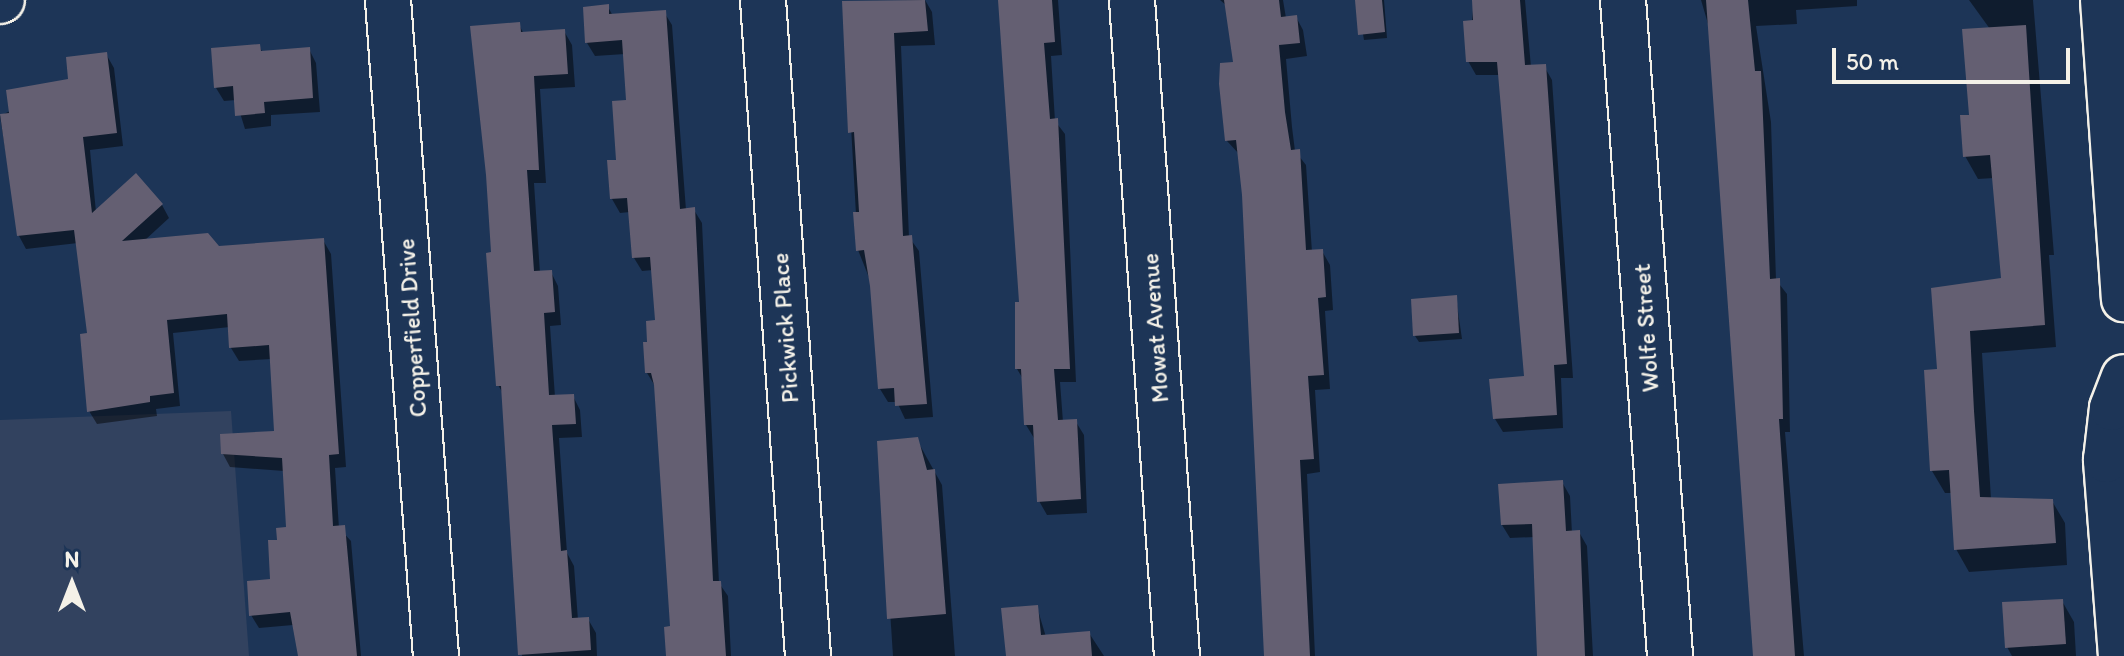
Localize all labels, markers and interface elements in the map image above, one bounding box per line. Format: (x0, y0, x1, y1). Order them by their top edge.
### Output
scale bar (1836, 32, 2074, 82)
text: 50 m (1846, 47, 1899, 76)
street label: Copperfield Drive (391, 238, 433, 418)
street label: Pickwick Place (765, 252, 805, 404)
street label: Mowat Avenue (1135, 253, 1175, 403)
street label: Wolfe Street (1627, 263, 1665, 393)
north arrow (32, 544, 112, 624)
text: N (65, 546, 79, 573)

